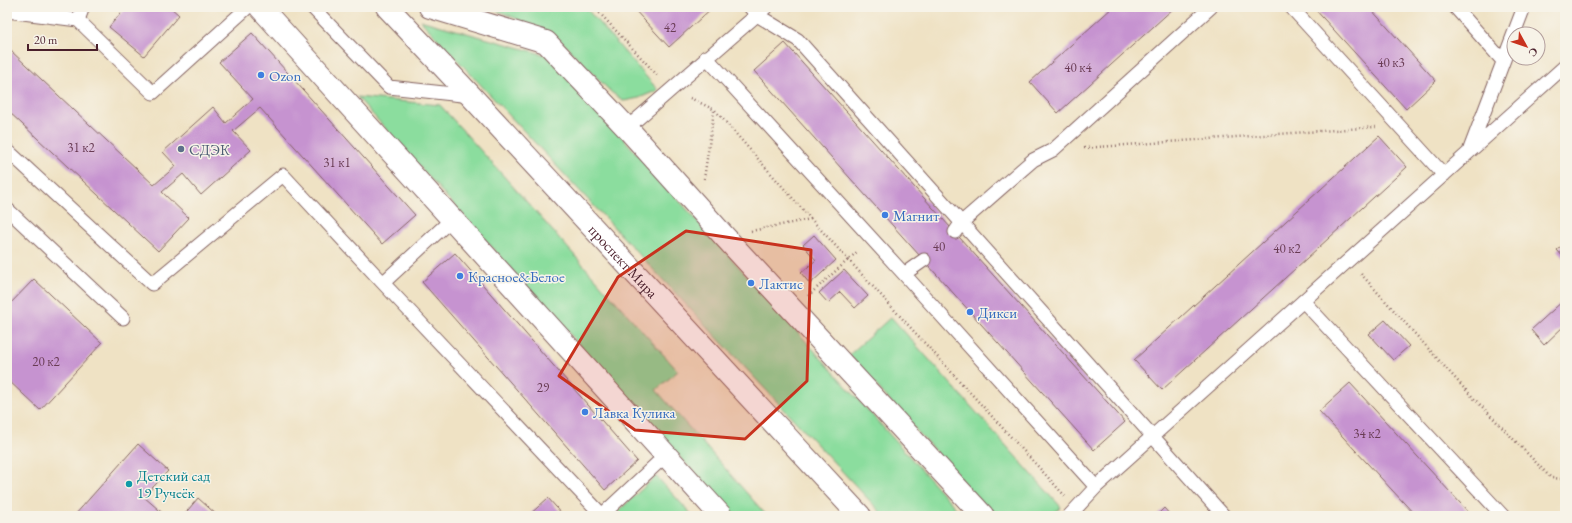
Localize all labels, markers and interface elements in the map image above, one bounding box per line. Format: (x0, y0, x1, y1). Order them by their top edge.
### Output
house number: 42 (664, 19, 677, 36)
scale bar (28, 26, 97, 52)
north arrow (1506, 26, 1546, 66)
text: 20 m (34, 32, 58, 48)
text: С (1526, 45, 1542, 60)
house number: 40 к3 (1377, 54, 1405, 71)
house number: 40 к4 (1064, 59, 1093, 76)
place label: Ozon (269, 66, 302, 85)
marker: Ozon (256, 70, 266, 80)
house number: 31 к2 (67, 139, 96, 156)
place label: СДЭК (189, 140, 230, 159)
marker: СДЭК (176, 144, 186, 154)
house number: 31 к1 (323, 154, 351, 171)
place label: Магнит (893, 206, 939, 225)
marker: Магнит (880, 210, 890, 220)
street label: проспект Мира (585, 220, 662, 301)
house number: 40 (933, 238, 945, 255)
house number: 40 к2 (1273, 240, 1302, 257)
place label: Красное&Белое (468, 267, 565, 286)
marker: Красное&Белое (455, 271, 465, 281)
place label: Лактис (759, 274, 803, 293)
marker: Лактис (746, 278, 756, 288)
place label: Дикси (978, 303, 1017, 322)
marker: Дикси (965, 307, 975, 317)
house number: 20 к2 (32, 353, 61, 370)
house number: 29 (537, 379, 550, 396)
place label: Лавка Кулика (593, 403, 676, 422)
marker: Лавка Кулика (580, 407, 590, 417)
house number: 34 к2 (1353, 425, 1382, 442)
place label: Детский сад 19 Ручеёк (137, 466, 210, 502)
marker: Детский сад 19 Ручеёк (124, 479, 134, 489)

